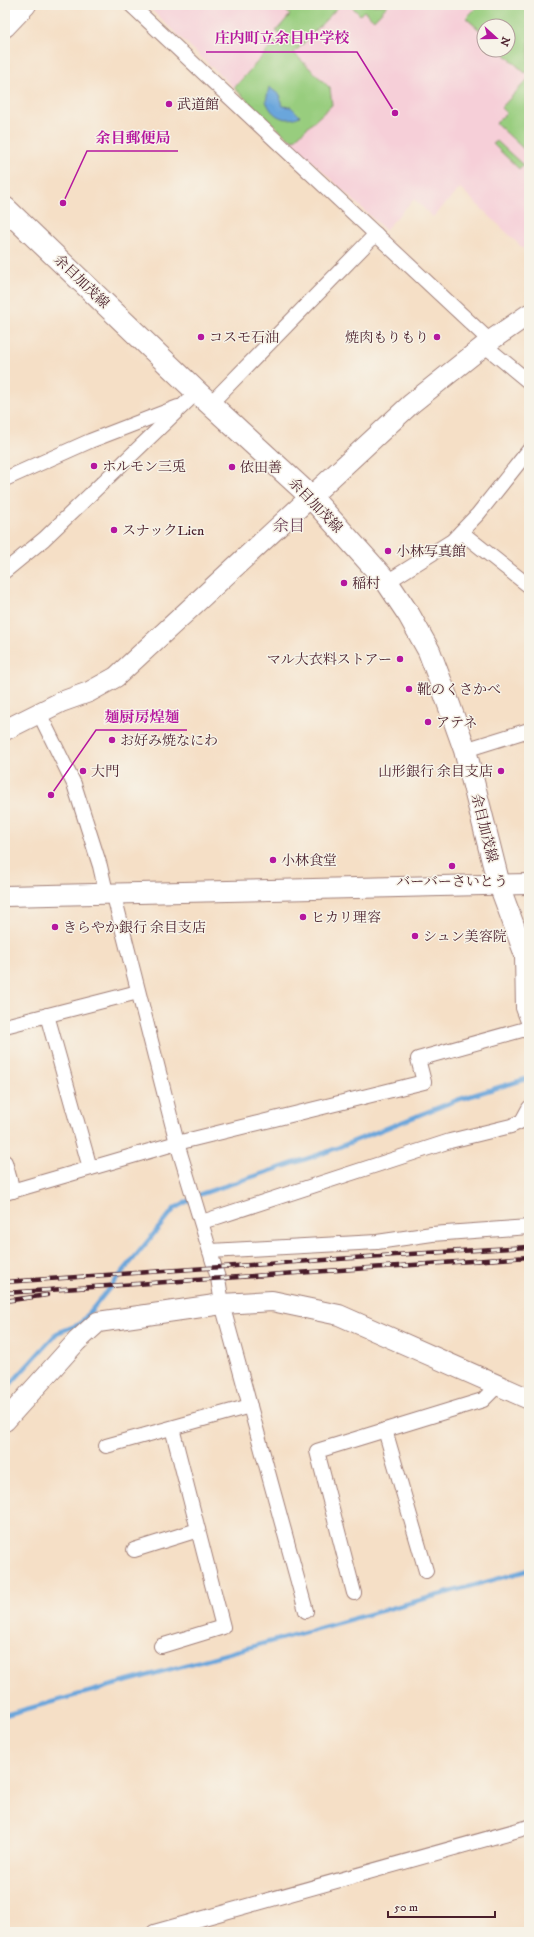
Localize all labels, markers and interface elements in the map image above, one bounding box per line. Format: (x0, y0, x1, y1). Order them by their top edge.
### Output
north arrow (476, 18, 516, 58)
callout: 庄内町立余目中学校 (206, 25, 357, 52)
text: 庄内町立余目中学校 (214, 29, 350, 48)
text: N (496, 35, 513, 48)
place label: 武道館 (177, 96, 219, 114)
marker: 武道館 (164, 99, 174, 109)
callout: 余目郵便局 (87, 124, 178, 151)
text: 余目郵便局 (95, 129, 171, 148)
street label: 余目加茂線 (50, 251, 113, 313)
place label: コスモ石油 (209, 329, 279, 347)
place label: 焼肉もりもり (345, 329, 429, 347)
marker: コスモ石油 (196, 332, 206, 342)
marker: 焼肉もりもり (432, 332, 442, 342)
place label: ホルモン三兎 (102, 458, 186, 476)
place label: 依田善 (240, 459, 282, 477)
marker: ホルモン三兎 (89, 461, 99, 471)
marker: 依田善 (227, 462, 237, 472)
street label: 余目加茂線 (286, 474, 346, 536)
district label: 余目 (273, 515, 305, 535)
place label: スナックLien (122, 522, 205, 540)
marker: スナックLien (109, 525, 119, 535)
place label: 小林写真館 (396, 543, 466, 561)
marker: 小林写真館 (383, 546, 393, 556)
place label: 稲村 (352, 575, 380, 593)
marker: 稲村 (339, 578, 349, 588)
place label: マル大衣料ストアー (267, 651, 392, 669)
marker: マル大衣料ストアー (395, 654, 405, 664)
place label: 靴のくさかべ (417, 681, 501, 699)
marker: 靴のくさかべ (404, 684, 414, 694)
callout: 麺厨房煌麺 (96, 703, 187, 730)
text: 麺厨房煌麺 (104, 708, 180, 727)
place label: アテネ (436, 714, 477, 732)
marker: アテネ (423, 717, 433, 727)
place label: お好み焼なにわ (120, 732, 218, 750)
marker: お好み焼なにわ (107, 735, 117, 745)
place label: 大門 (91, 763, 119, 781)
place label: 山形銀行 余目支店 (378, 763, 493, 781)
marker: 大門 (78, 766, 88, 776)
marker: 山形銀行 余目支店 (496, 766, 506, 776)
street label: 余目加茂線 (467, 792, 501, 864)
place label: 小林食堂 (281, 852, 337, 870)
marker: 小林食堂 (268, 855, 278, 865)
marker: バーバーさいとう (447, 861, 457, 871)
place label: バーバーさいとう (396, 873, 508, 891)
place label: ヒカリ理容 (311, 909, 381, 927)
marker: ヒカリ理容 (298, 912, 308, 922)
place label: きらやか銀行 余目支店 (63, 919, 206, 937)
marker: きらやか銀行 余目支店 (50, 922, 60, 932)
place label: シュン美容院 (423, 928, 507, 946)
marker: シュン美容院 (410, 931, 420, 941)
scale bar (388, 1893, 495, 1919)
text: 50 m (394, 1900, 418, 1915)

